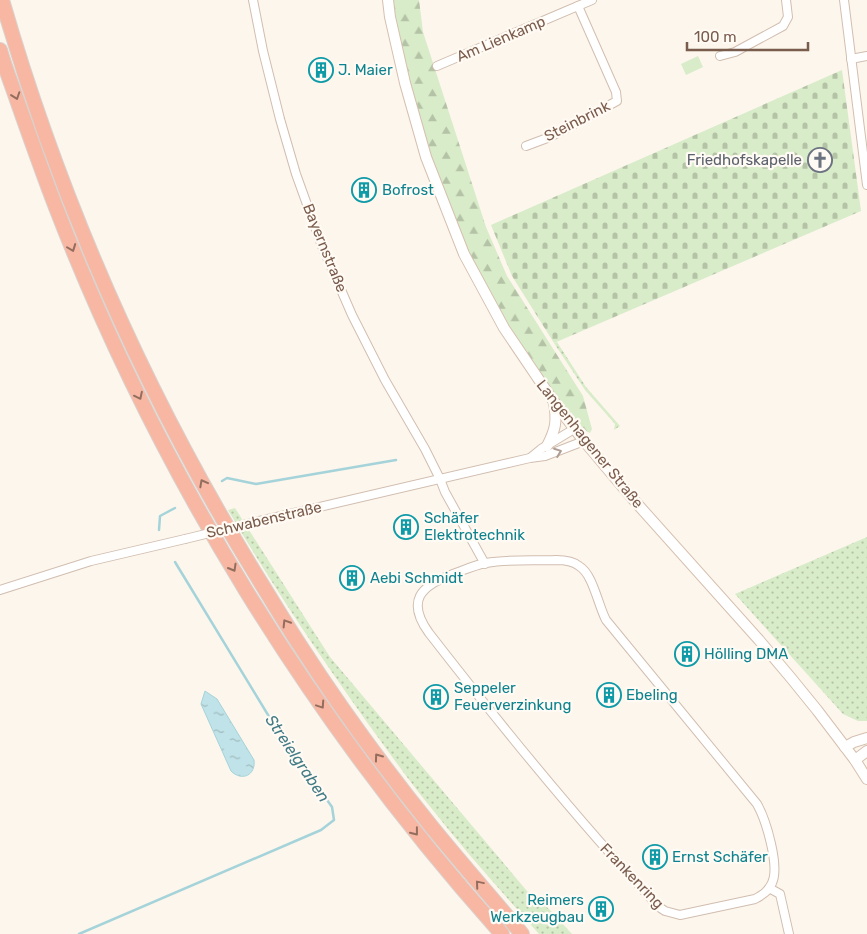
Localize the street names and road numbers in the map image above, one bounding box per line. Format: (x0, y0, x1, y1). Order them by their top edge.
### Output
street label: Am Lienkamp (454, 12, 548, 66)
street label: Steinbrink (541, 97, 613, 145)
street label: Bayernstraße (299, 201, 351, 295)
street label: Langenhagener Straße (533, 376, 647, 512)
street label: Schwabenstraße (205, 498, 323, 542)
street label: Frankenring (596, 840, 668, 912)

